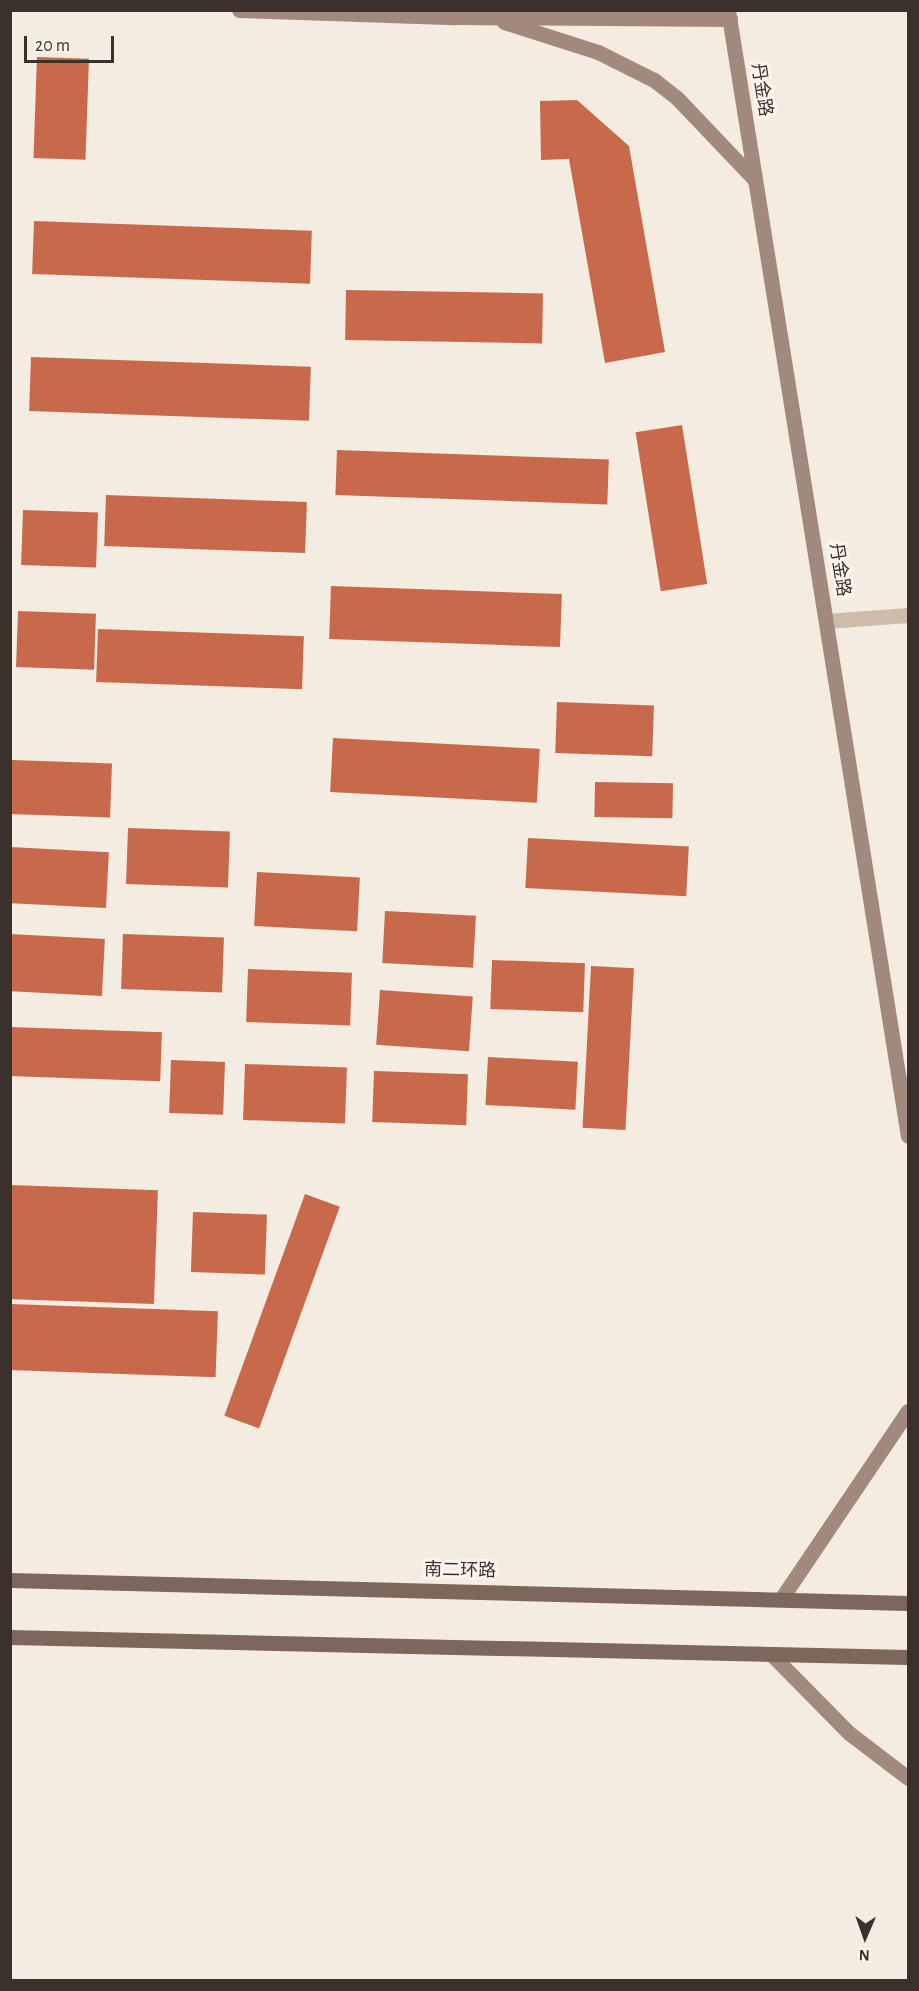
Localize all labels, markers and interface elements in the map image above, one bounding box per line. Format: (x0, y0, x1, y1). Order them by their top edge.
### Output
scale bar (27, 24, 117, 62)
text: 20 m (35, 37, 70, 55)
street label: 丹金路 (746, 62, 776, 118)
street label: 丹金路 (824, 542, 854, 598)
street label: 南二环路 (424, 1560, 496, 1582)
north arrow (835, 1907, 895, 1967)
text: N (859, 1947, 870, 1963)

